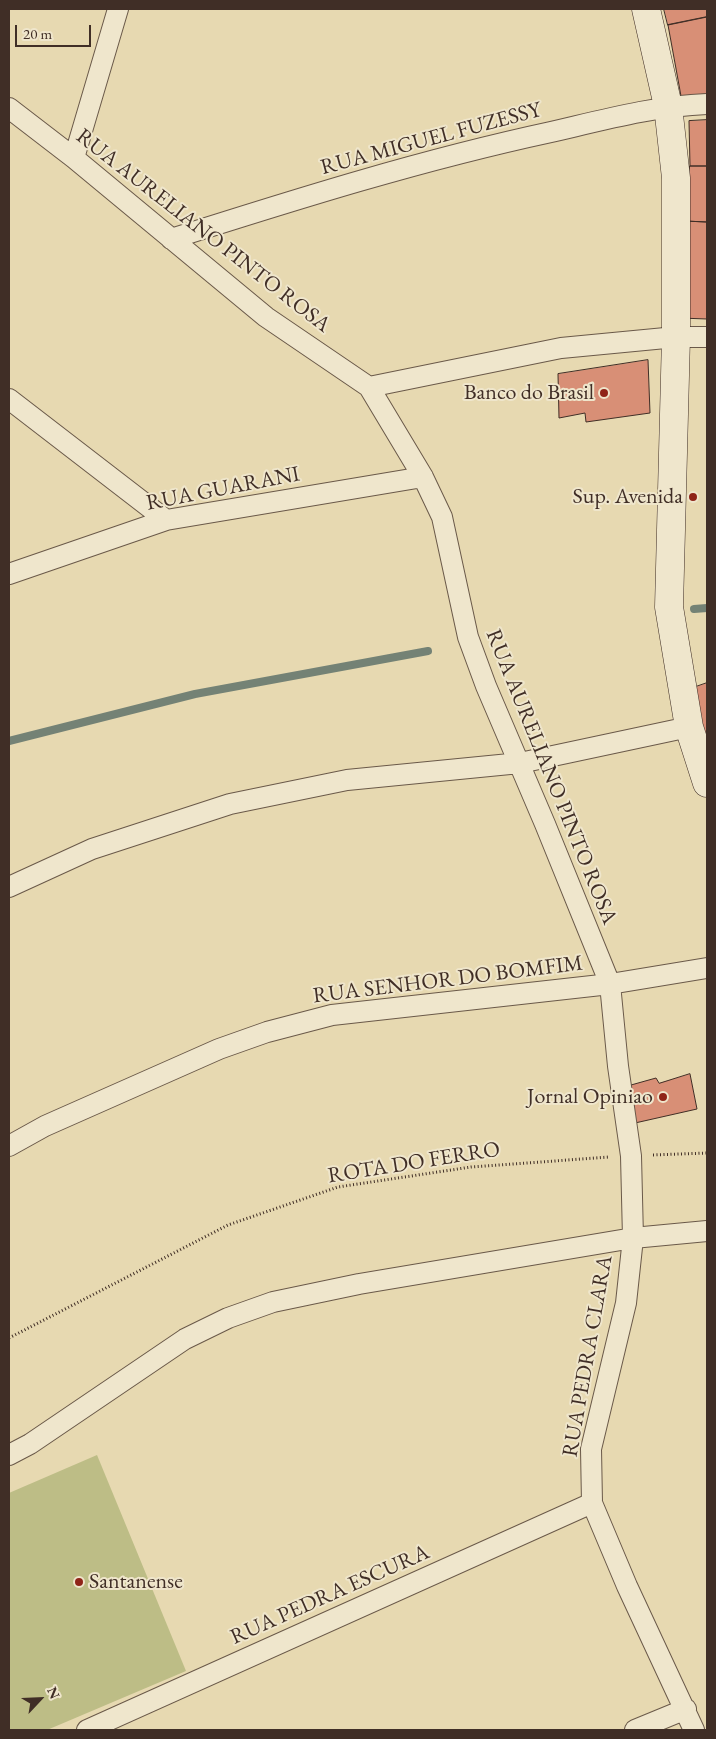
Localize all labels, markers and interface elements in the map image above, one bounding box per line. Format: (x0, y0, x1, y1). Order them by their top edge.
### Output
scale bar (18, 15, 94, 47)
text: 20 m (23, 24, 52, 43)
street label: RUA MIGUEL FUZESSY (318, 97, 544, 181)
street label: RUA AURELIANO PINTO ROSA (70, 123, 336, 339)
place label: Banco do Brasil (464, 380, 594, 406)
marker: Banco do Brasil (598, 387, 610, 399)
street label: RUA GUARANI (144, 461, 302, 517)
place label: Sup. Avenida (573, 484, 683, 510)
marker: Sup. Avenida (687, 491, 699, 503)
street label: RUA AURELIANO PINTO ROSA (480, 626, 622, 928)
street label: RUA SENHOR DO BOMFIM (311, 950, 585, 1010)
place label: Jornal Opiniao (527, 1084, 653, 1110)
marker: Jornal Opiniao (657, 1091, 669, 1103)
street label: ROTA DO FERRO (326, 1136, 502, 1190)
street label: RUA PEDRA CLARA (557, 1253, 619, 1459)
street label: RUA PEDRA ESCURA (226, 1539, 434, 1651)
place label: Santanense (89, 1569, 183, 1595)
marker: Santanense (73, 1576, 85, 1588)
north arrow (15, 1674, 65, 1724)
text: N (43, 1684, 64, 1702)

